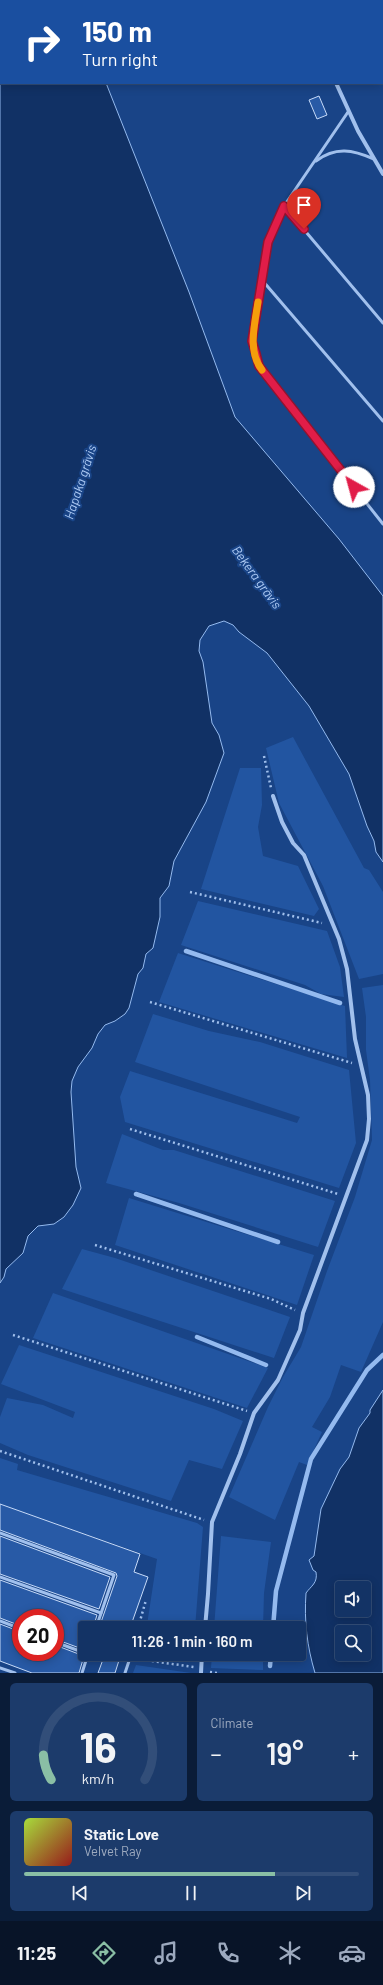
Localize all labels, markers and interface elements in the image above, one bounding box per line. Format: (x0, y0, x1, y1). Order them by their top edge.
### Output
text: 150 m (82, 14, 152, 48)
icon: right (16, 16, 68, 68)
text: Turn right (82, 48, 158, 70)
pin (287, 188, 321, 229)
icon: arrive (293, 194, 315, 216)
water label: Hapaka grāvis (60, 443, 100, 521)
position arrow (333, 466, 375, 508)
water label: Beķera grāvis (229, 542, 285, 612)
map controls (335, 1581, 371, 1661)
button: sound (335, 1581, 371, 1617)
speed limit sign: 20 (12, 1609, 64, 1661)
button: search (335, 1625, 371, 1661)
text: 11:26 · 1 min · 160 m (132, 1632, 252, 1650)
text: Climate (211, 1715, 254, 1731)
text: 16 (80, 1721, 117, 1771)
text: 19° (266, 1735, 304, 1771)
text: − (211, 1740, 222, 1766)
text: + (348, 1740, 359, 1766)
text: km/h (82, 1770, 114, 1787)
text: Static Love (84, 1825, 159, 1843)
text: Velvet Ray (84, 1843, 142, 1859)
icon: previous (69, 1882, 91, 1904)
icon: pause (180, 1882, 202, 1904)
icon: next (292, 1882, 314, 1904)
icon: directions (90, 1939, 118, 1967)
icon: music (152, 1939, 180, 1967)
icon: phone (214, 1939, 242, 1967)
icon: climate (276, 1939, 304, 1967)
icon: car (338, 1939, 366, 1967)
text: 11:25 (17, 1942, 56, 1964)

